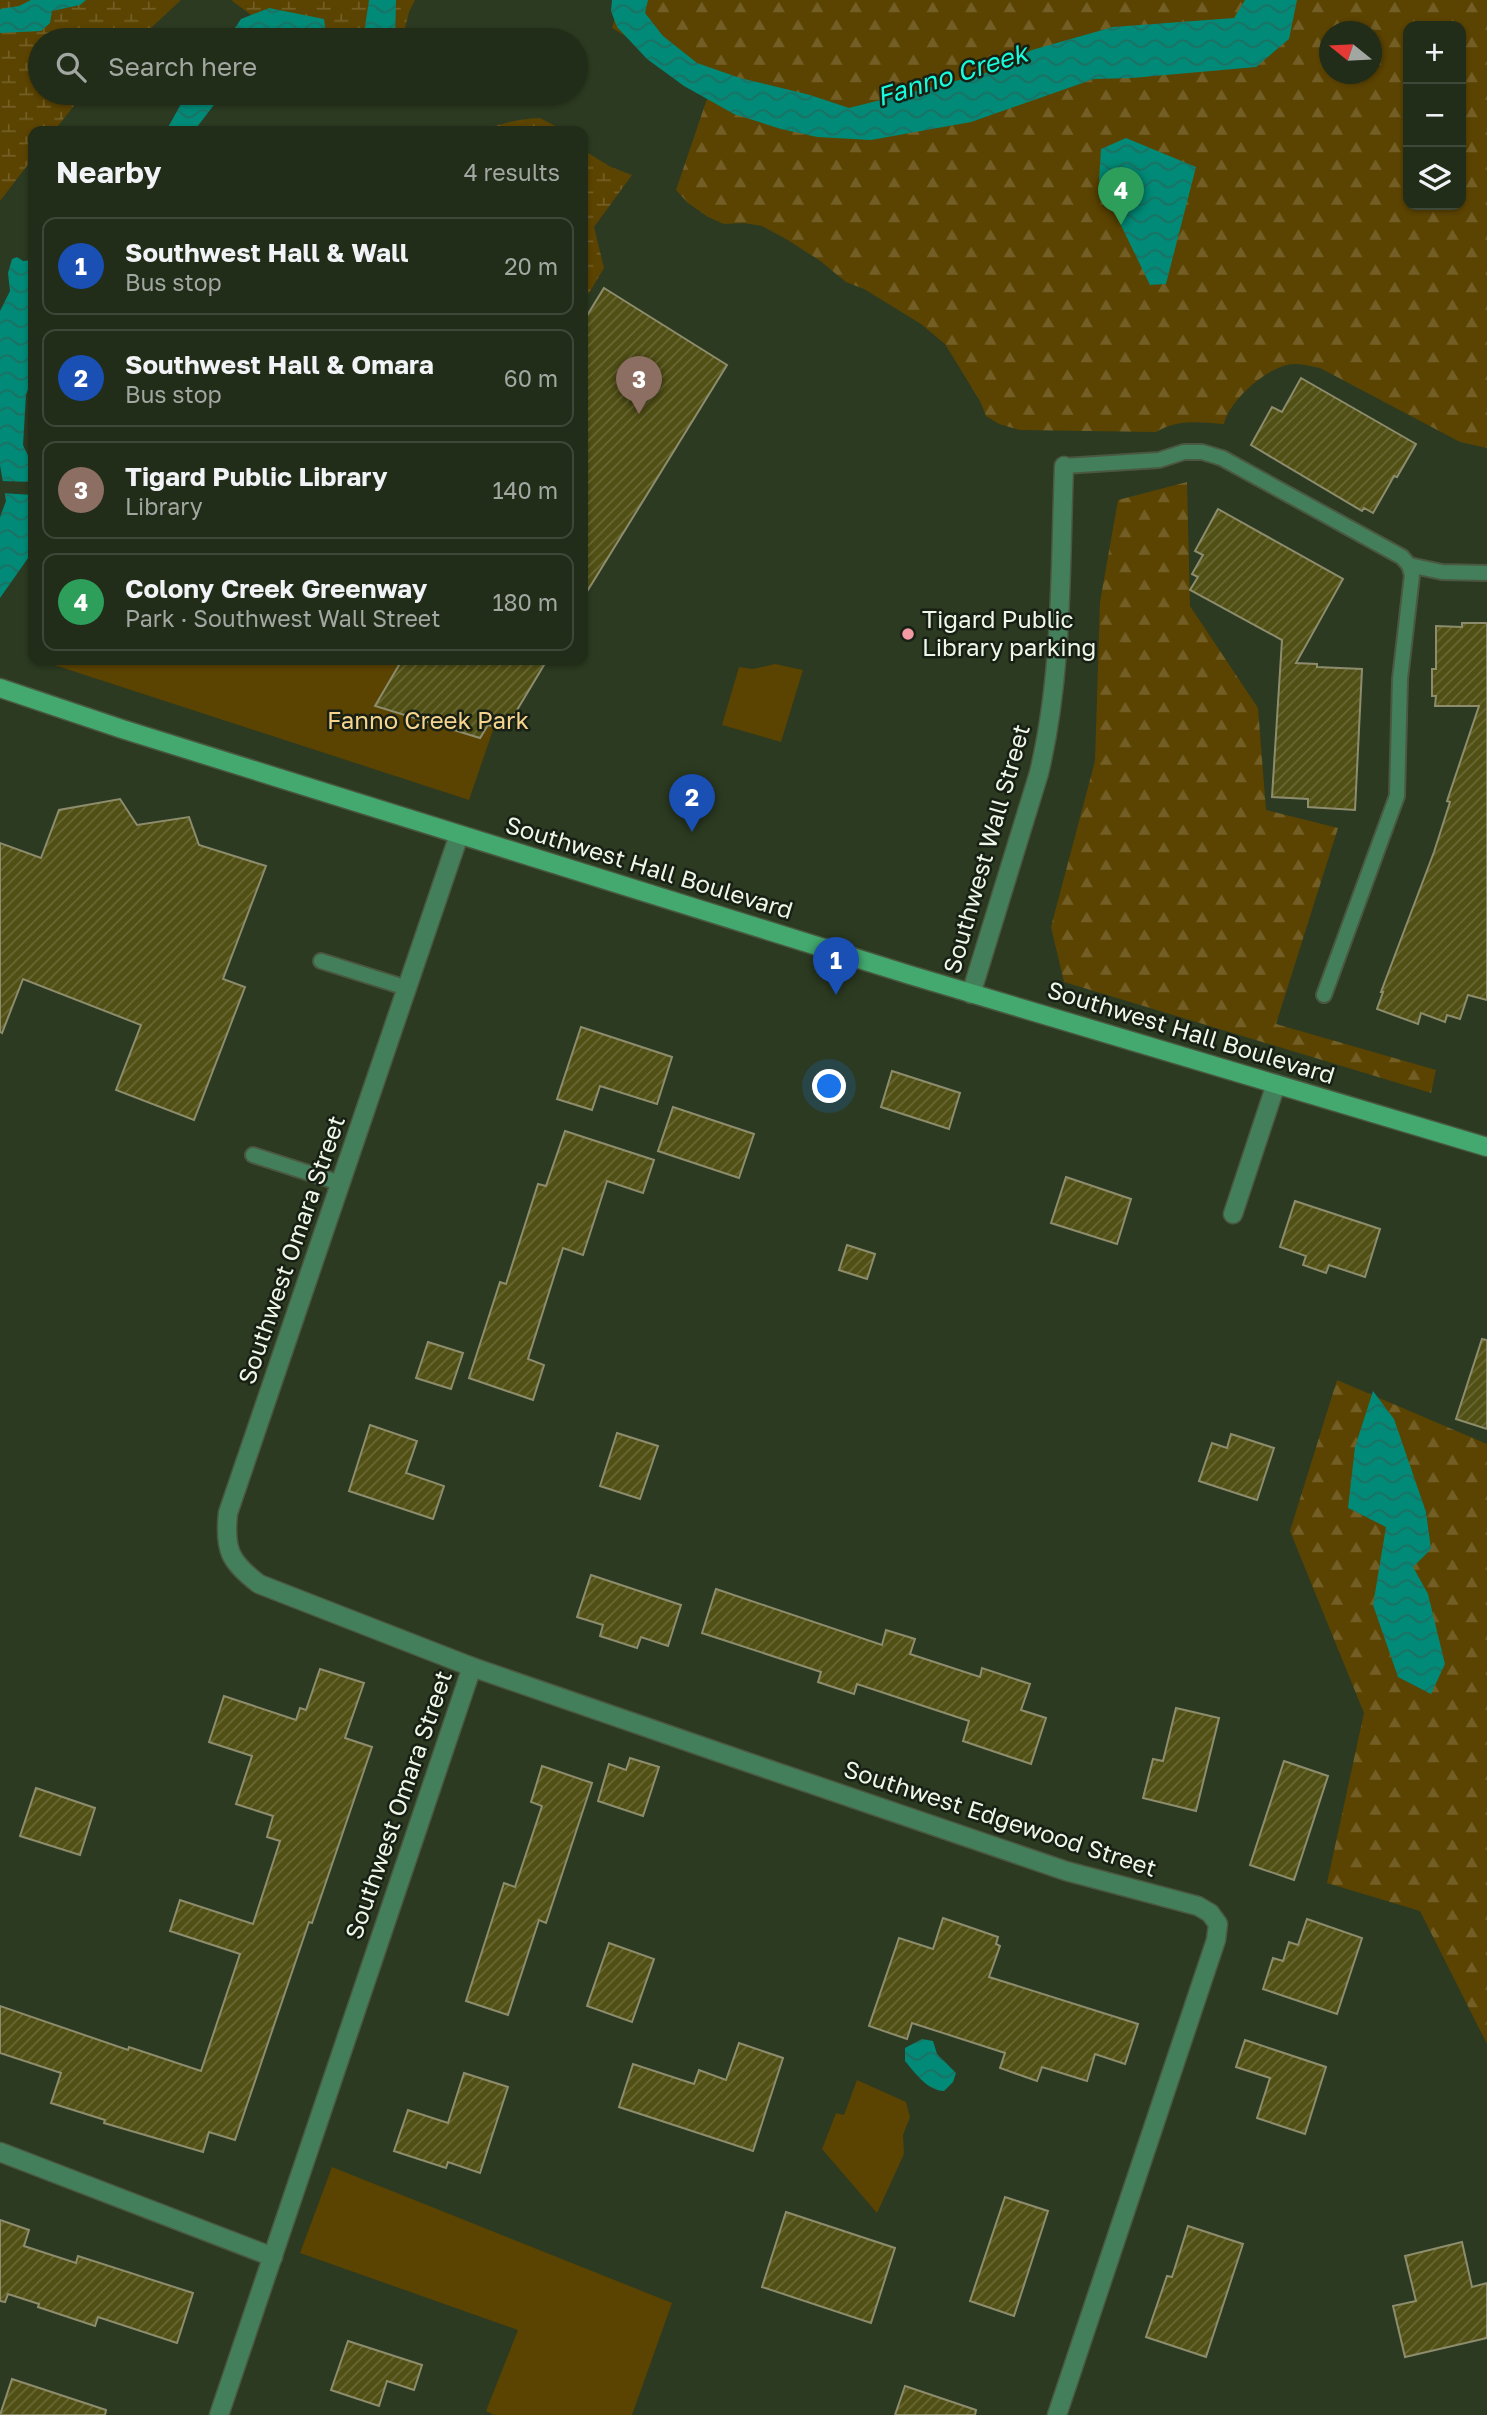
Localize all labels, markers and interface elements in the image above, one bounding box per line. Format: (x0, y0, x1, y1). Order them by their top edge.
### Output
north arrow (1319, 21, 1382, 84)
map controls (1403, 21, 1466, 210)
button: + (1403, 21, 1466, 84)
search box (28, 28, 588, 105)
water label: Fanno Creek (873, 36, 1033, 112)
icon: search (52, 48, 90, 86)
text: Search here (108, 51, 257, 82)
button: − (1403, 84, 1466, 147)
button: layers (1403, 147, 1466, 210)
text: Nearby (56, 154, 161, 190)
text: 4 results (464, 158, 560, 186)
pin: 4 (1098, 167, 1144, 225)
text: Southwest Hall & Wall (125, 237, 408, 268)
text: 1 (75, 252, 87, 280)
text: 20 m (504, 252, 558, 280)
text: Bus stop (125, 268, 222, 296)
text: Southwest Hall & Omara (125, 349, 434, 380)
pin: 3 (616, 356, 662, 414)
text: 2 (74, 364, 88, 392)
text: 60 m (504, 364, 558, 392)
text: Bus stop (125, 380, 222, 408)
text: Tigard Public Library (125, 461, 388, 492)
text: 3 (74, 476, 88, 504)
text: 140 m (492, 476, 558, 504)
text: Library (125, 492, 203, 520)
text: Colony Creek Greenway (125, 573, 427, 604)
text: 4 (74, 588, 88, 616)
text: 180 m (492, 588, 558, 616)
text: Park · Southwest Wall Street (125, 604, 440, 632)
place label: Tigard Public Library parking (922, 604, 1096, 661)
marker: Tigard Public Library parking (900, 626, 916, 642)
park label: Fanno Creek Park (327, 705, 529, 734)
street label: Southwest Wall Street (936, 721, 1035, 977)
pin: 2 (669, 774, 715, 832)
street label: Southwest Hall Boulevard (502, 809, 797, 924)
pin: 1 (813, 937, 859, 995)
street label: Southwest Hall Boulevard (1044, 974, 1339, 1089)
your location (812, 1069, 846, 1103)
street label: Southwest Omara Street (231, 1111, 350, 1388)
street label: Southwest Omara Street (338, 1666, 457, 1943)
street label: Southwest Edgewood Street (840, 1753, 1161, 1882)

